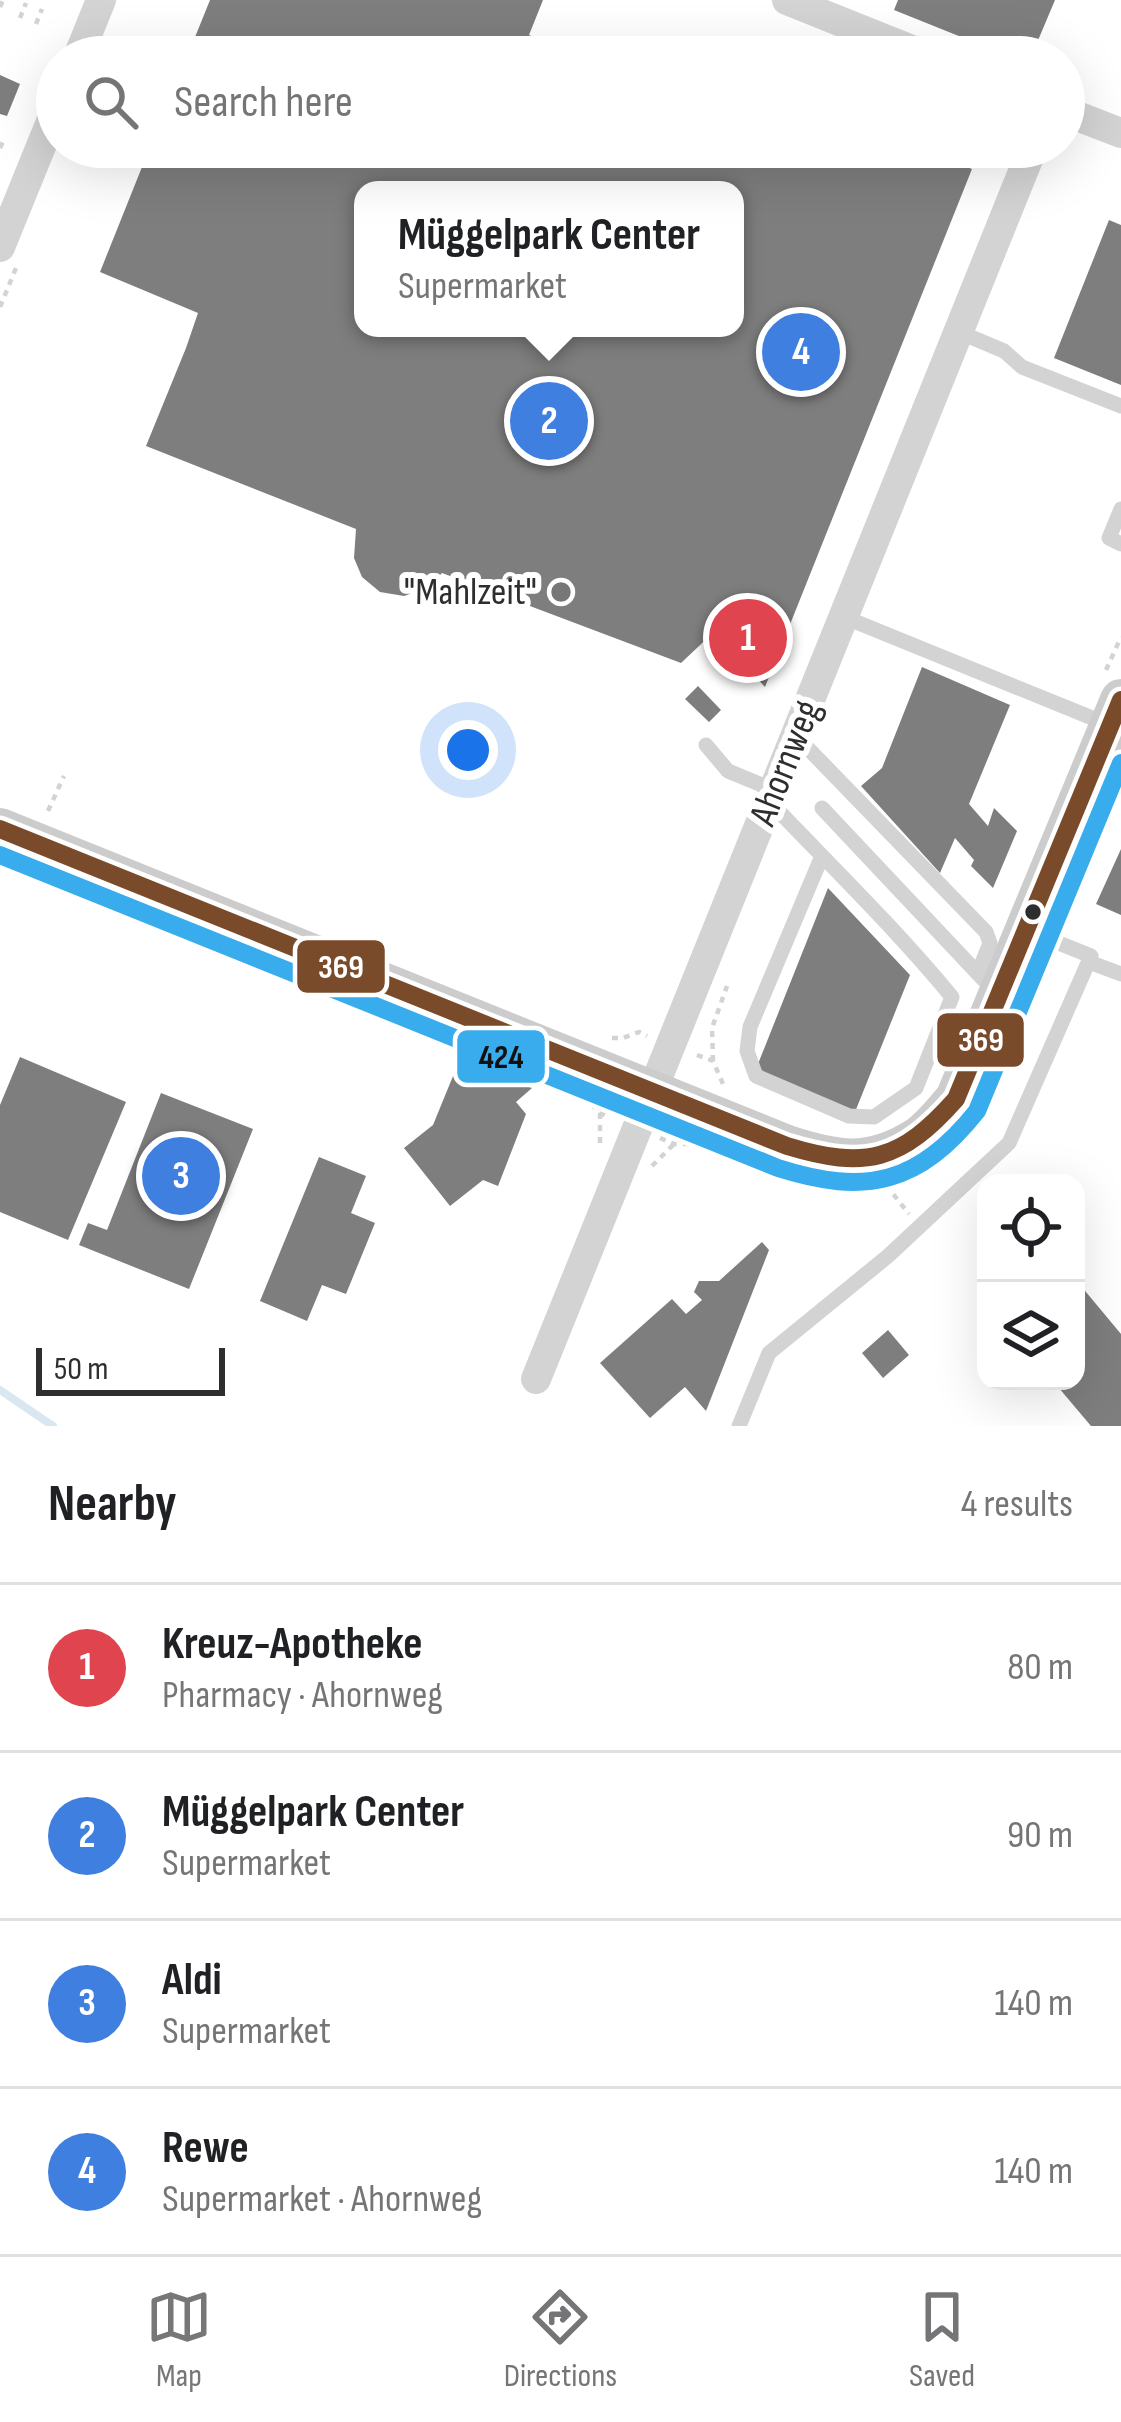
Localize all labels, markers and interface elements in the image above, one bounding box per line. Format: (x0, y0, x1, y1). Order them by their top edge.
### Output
search box (36, 36, 1085, 168)
icon: search (78, 69, 144, 135)
text: Search here (174, 75, 353, 130)
popup (354, 181, 744, 337)
text: Müggelpark Center (398, 208, 700, 263)
text: Supermarket (398, 263, 567, 310)
pin: 4 (762, 307, 840, 397)
pin: 2 (510, 376, 588, 466)
place label: "Mahlzeit" (404, 569, 537, 616)
marker: "Mahlzeit" (548, 579, 574, 605)
pin: 1 (709, 593, 787, 683)
street label: Ahornweg (739, 693, 832, 833)
your location (438, 720, 498, 780)
unlabelled marker (1022, 901, 1044, 923)
line badge: 369 (295, 938, 387, 995)
text: 369 (318, 948, 364, 988)
line badge: 369 (935, 1011, 1026, 1069)
text: 369 (958, 1021, 1004, 1061)
line badge: 424 (455, 1028, 547, 1085)
text: 424 (478, 1038, 524, 1078)
pin: 3 (142, 1131, 220, 1221)
map controls (977, 1174, 1085, 1390)
button: locate (977, 1174, 1085, 1282)
button: layers (977, 1282, 1085, 1390)
scale bar (36, 1342, 225, 1395)
text: 50 m (54, 1349, 108, 1389)
text: Nearby (48, 1474, 177, 1535)
text: 4 results (961, 1481, 1073, 1528)
text: Kreuz-Apotheke (162, 1617, 422, 1672)
text: 1 (79, 1644, 95, 1691)
text: 80 m (1007, 1644, 1073, 1691)
text: Pharmacy · Ahornweg (162, 1672, 443, 1719)
text: Müggelpark Center (162, 1785, 464, 1840)
text: 2 (78, 1812, 96, 1859)
text: 90 m (1007, 1812, 1073, 1859)
text: Supermarket (162, 1840, 331, 1887)
text: Aldi (162, 1953, 222, 2008)
text: 3 (78, 1980, 96, 2027)
text: 140 m (994, 1980, 1073, 2027)
text: Supermarket (162, 2008, 331, 2055)
text: Rewe (162, 2121, 249, 2176)
text: 4 (78, 2148, 96, 2195)
text: 140 m (994, 2148, 1073, 2195)
text: Supermarket · Ahornweg (162, 2176, 482, 2223)
tab: Map (146, 2284, 212, 2396)
tab: Directions (504, 2284, 617, 2396)
tab: Saved (909, 2284, 975, 2396)

